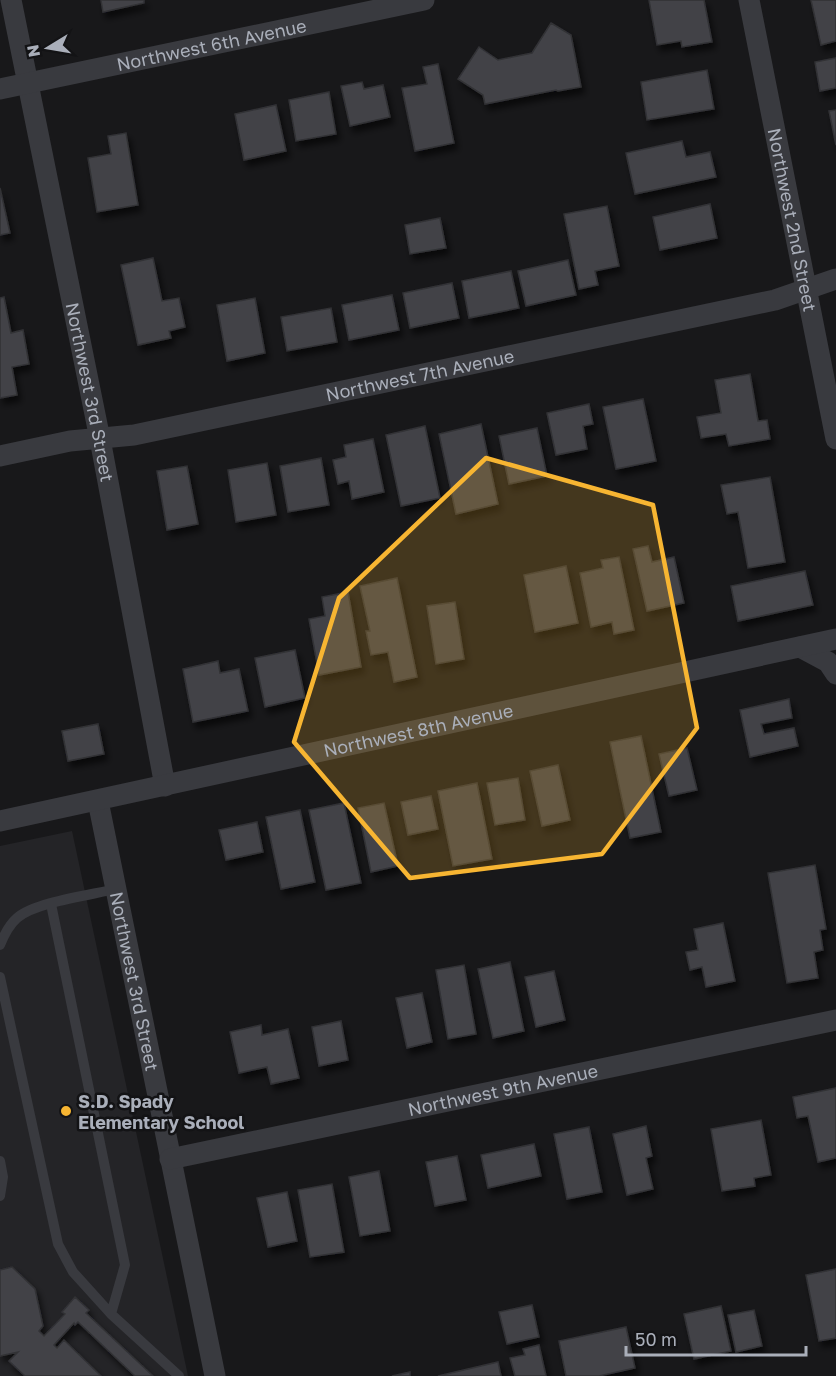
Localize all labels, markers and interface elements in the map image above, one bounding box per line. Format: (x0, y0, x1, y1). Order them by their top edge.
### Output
street label: Northwest 6th Avenue (115, 14, 308, 75)
north arrow (18, 18, 78, 78)
text: N (22, 43, 44, 59)
street label: Northwest 2nd Street (764, 126, 821, 313)
street label: Northwest 3rd Street (62, 300, 119, 484)
street label: Northwest 7th Avenue (324, 344, 516, 405)
street label: Northwest 8th Avenue (321, 699, 515, 761)
street label: Northwest 3rd Street (106, 890, 164, 1073)
street label: Northwest 9th Avenue (406, 1059, 600, 1120)
place label: S.D. Spady Elementary School (78, 1090, 244, 1133)
marker: S.D. Spady Elementary School (59, 1104, 73, 1118)
scale bar (626, 1319, 806, 1357)
text: 50 m (635, 1328, 677, 1350)

